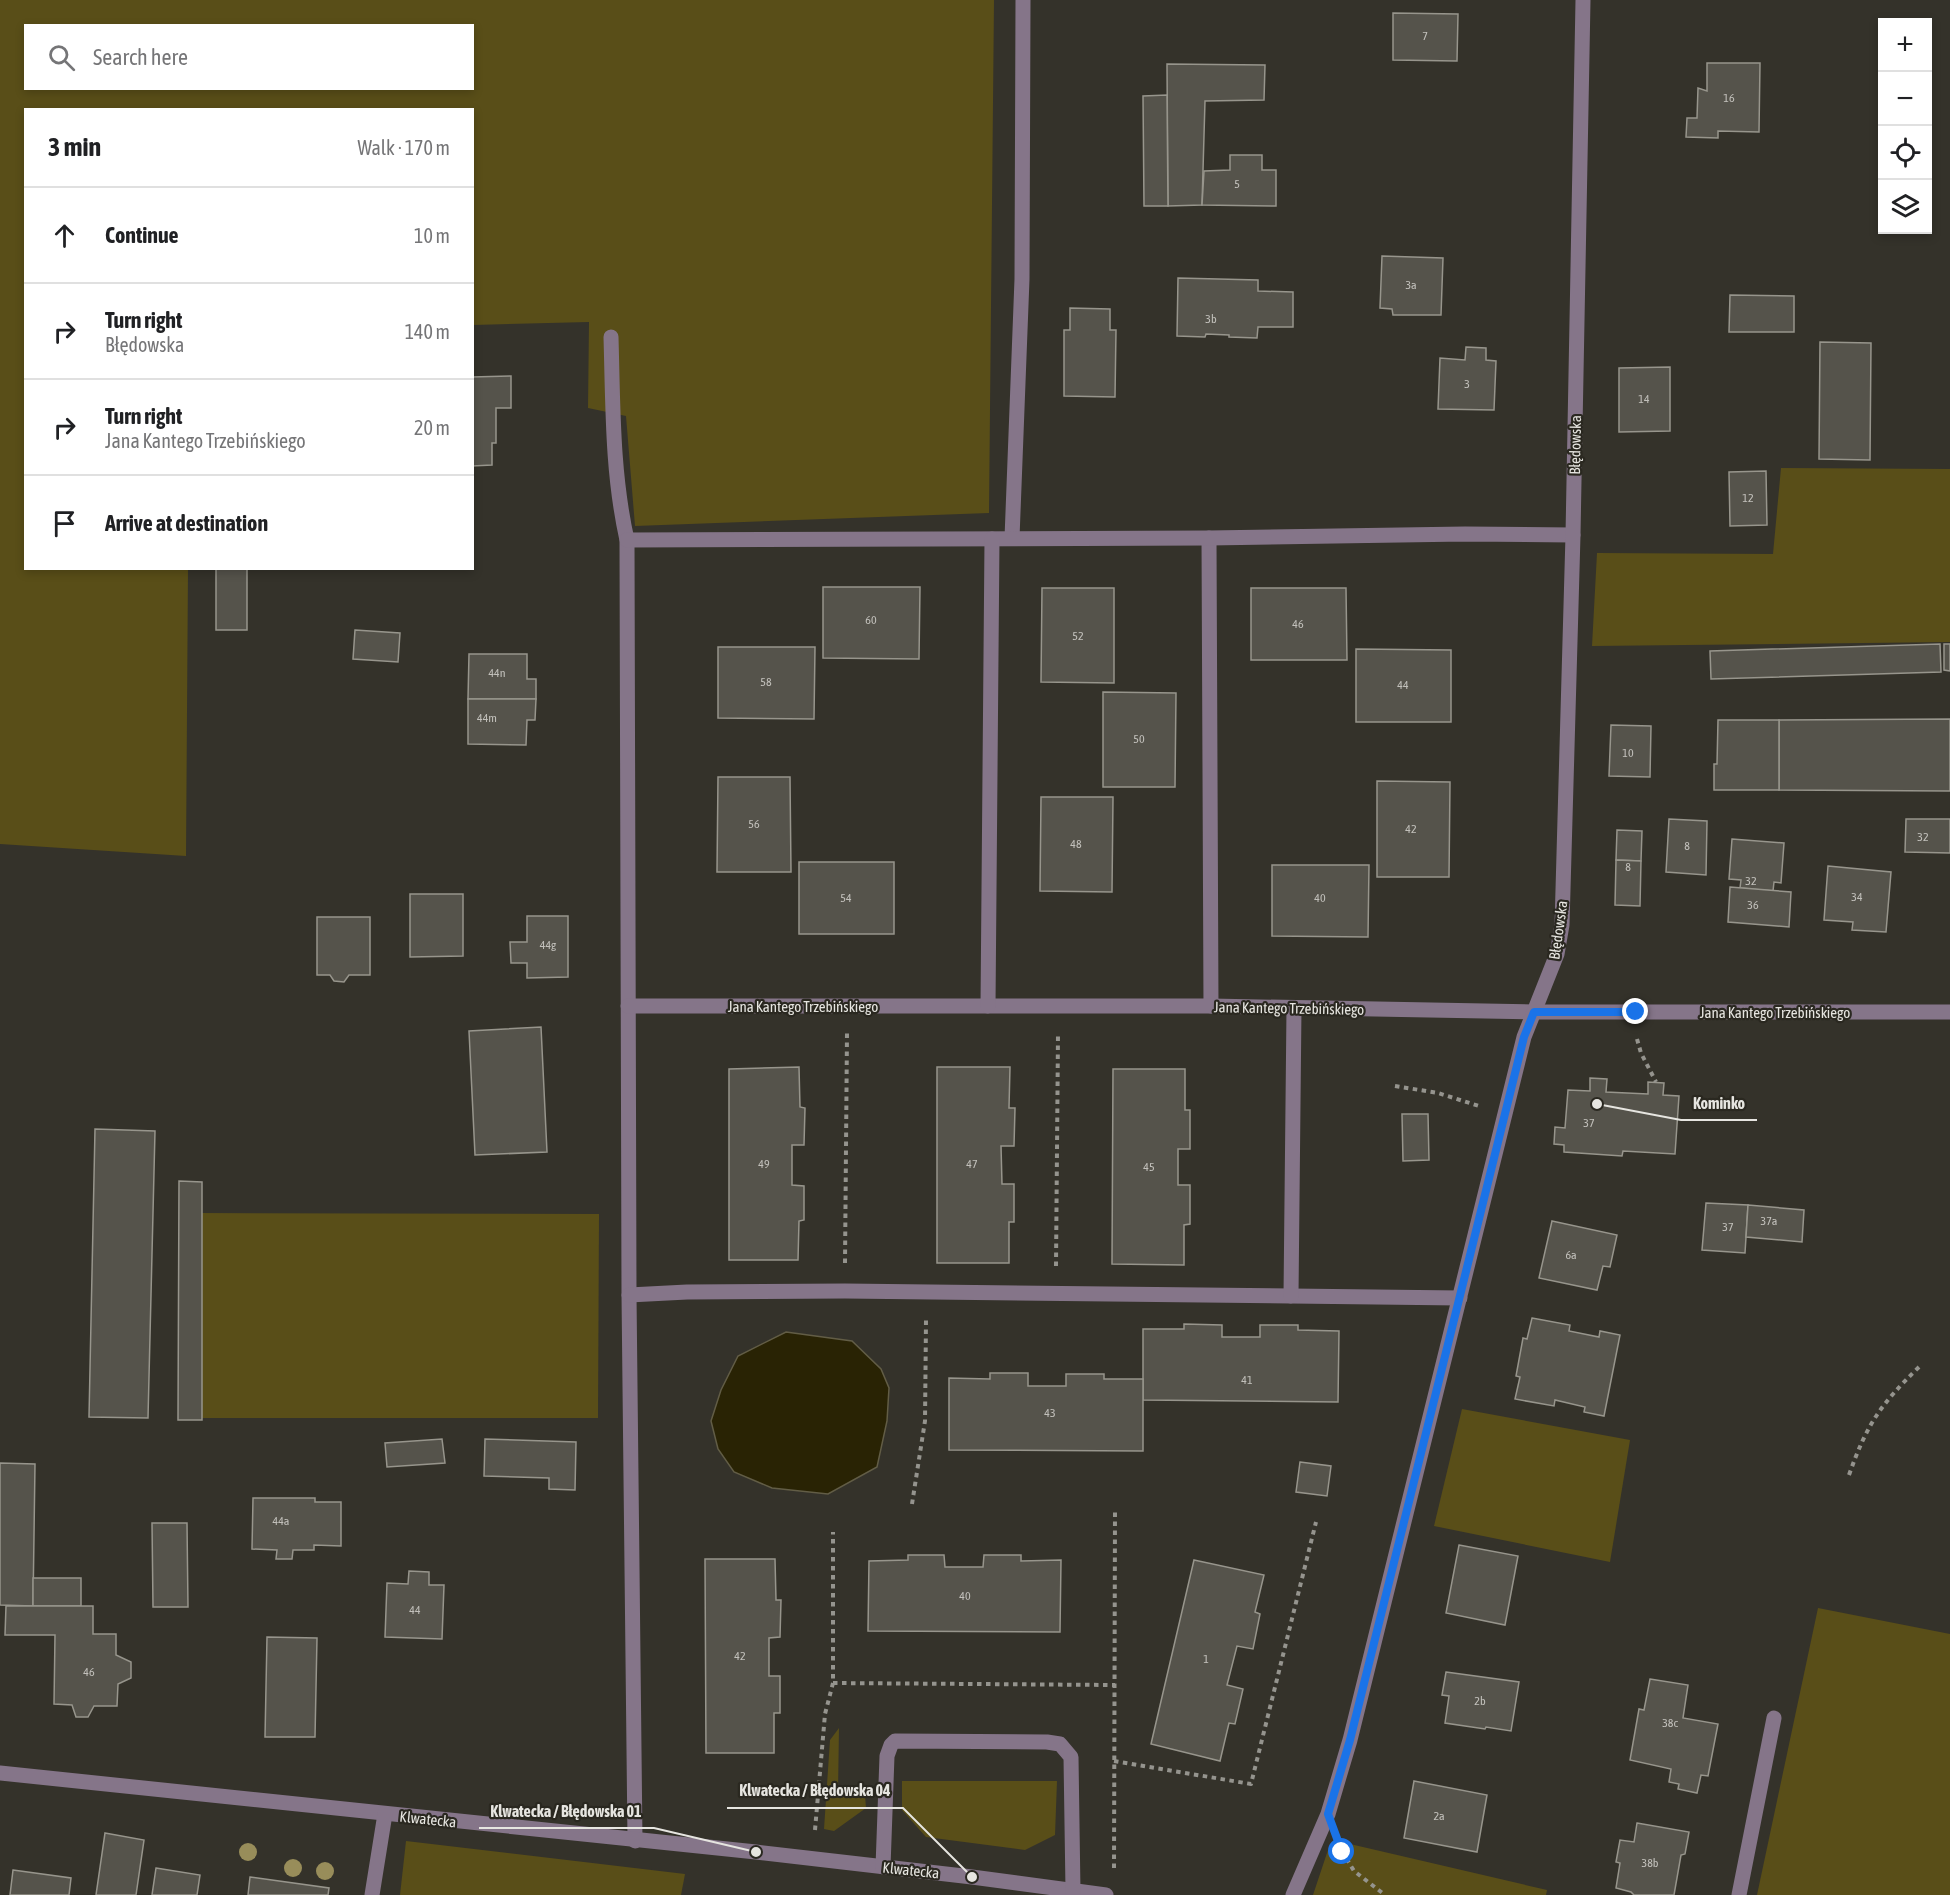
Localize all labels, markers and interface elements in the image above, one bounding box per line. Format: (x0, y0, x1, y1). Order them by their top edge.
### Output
map controls (1878, 18, 1932, 234)
button: + (1878, 18, 1932, 72)
search box (24, 24, 474, 90)
house number: 7 (1422, 29, 1428, 43)
icon: search (45, 41, 78, 74)
text: Search here (93, 44, 188, 70)
button: − (1878, 72, 1932, 126)
house number: 16 (1723, 91, 1735, 105)
button: locate (1878, 126, 1932, 180)
text: 3 min (48, 132, 101, 162)
text: Walk · 170 m (358, 136, 450, 159)
house number: 5 (1234, 177, 1240, 191)
button: layers (1878, 180, 1932, 234)
icon: ahead (48, 219, 81, 252)
text: Continue (105, 222, 179, 248)
text: 10 m (414, 224, 450, 247)
house number: 3a (1405, 278, 1417, 292)
text: Turn right (105, 307, 182, 333)
house number: 3b (1205, 312, 1217, 326)
icon: right (48, 315, 81, 348)
text: 140 m (405, 320, 450, 343)
text: Błędowska (105, 333, 184, 356)
house number: 3 (1464, 377, 1470, 391)
house number: 14 (1638, 392, 1650, 406)
text: Turn right (105, 403, 182, 429)
icon: right (48, 411, 81, 444)
street label: Błędowska (1566, 415, 1584, 475)
text: 20 m (414, 416, 450, 439)
text: Jana Kantego Trzebińskiego (105, 429, 306, 452)
house number: 12 (1742, 491, 1754, 505)
icon: arrive (48, 507, 81, 540)
text: Arrive at destination (105, 510, 268, 536)
house number: 60 (865, 613, 877, 627)
house number: 46 (1292, 617, 1304, 631)
house number: 52 (1072, 629, 1084, 643)
house number: 44n (488, 666, 506, 680)
house number: 58 (760, 675, 772, 689)
house number: 44 (1397, 678, 1409, 692)
house number: 44m (477, 711, 497, 725)
house number: 50 (1133, 732, 1145, 746)
house number: 10 (1622, 746, 1634, 760)
house number: 56 (748, 817, 760, 831)
house number: 42 (1405, 822, 1417, 836)
house number: 32 (1917, 830, 1929, 844)
house number: 48 (1070, 837, 1082, 851)
house number: 8 (1684, 839, 1690, 853)
house number: 8 (1625, 860, 1631, 874)
house number: 32 (1745, 874, 1757, 888)
house number: 34 (1851, 890, 1863, 904)
house number: 54 (840, 891, 852, 905)
house number: 40 (1314, 891, 1326, 905)
house number: 36 (1747, 898, 1759, 912)
street label: Błędowska (1545, 899, 1571, 961)
house number: 44g (540, 938, 557, 952)
street label: Jana Kantego Trzebińskiego (728, 998, 878, 1015)
street label: Jana Kantego Trzebińskiego (1214, 998, 1364, 1018)
route end (1622, 998, 1648, 1024)
street label: Jana Kantego Trzebińskiego (1700, 1004, 1850, 1021)
callout: Kominko (1681, 1086, 1757, 1120)
text: Kominko (1693, 1094, 1746, 1112)
house number: 37 (1583, 1116, 1595, 1130)
house number: 49 (758, 1157, 770, 1171)
house number: 47 (966, 1157, 978, 1171)
house number: 45 (1143, 1160, 1155, 1174)
house number: 37a (1761, 1214, 1777, 1228)
house number: 37 (1722, 1220, 1734, 1234)
house number: 6a (1565, 1248, 1577, 1262)
house number: 41 (1241, 1373, 1253, 1387)
house number: 43 (1044, 1406, 1056, 1420)
house number: 44a (273, 1514, 289, 1528)
house number: 40 (959, 1589, 971, 1603)
house number: 44 (409, 1603, 421, 1617)
house number: 42 (734, 1649, 746, 1663)
house number: 1 (1203, 1652, 1209, 1666)
house number: 46 (83, 1665, 95, 1679)
house number: 2b (1474, 1694, 1486, 1708)
house number: 38c (1662, 1716, 1678, 1730)
callout: Klwatecka / Błędowska 04 (727, 1774, 903, 1808)
text: Klwatecka / Błędowska 04 (739, 1781, 891, 1799)
callout: Klwatecka / Błędowska 01 (479, 1794, 654, 1828)
text: Klwatecka / Błędowska 01 (490, 1802, 642, 1820)
street label: Klwatecka (399, 1808, 457, 1830)
house number: 2a (1433, 1809, 1445, 1823)
route start (1328, 1838, 1354, 1864)
house number: 38b (1642, 1856, 1659, 1870)
street label: Klwatecka (882, 1859, 940, 1881)

